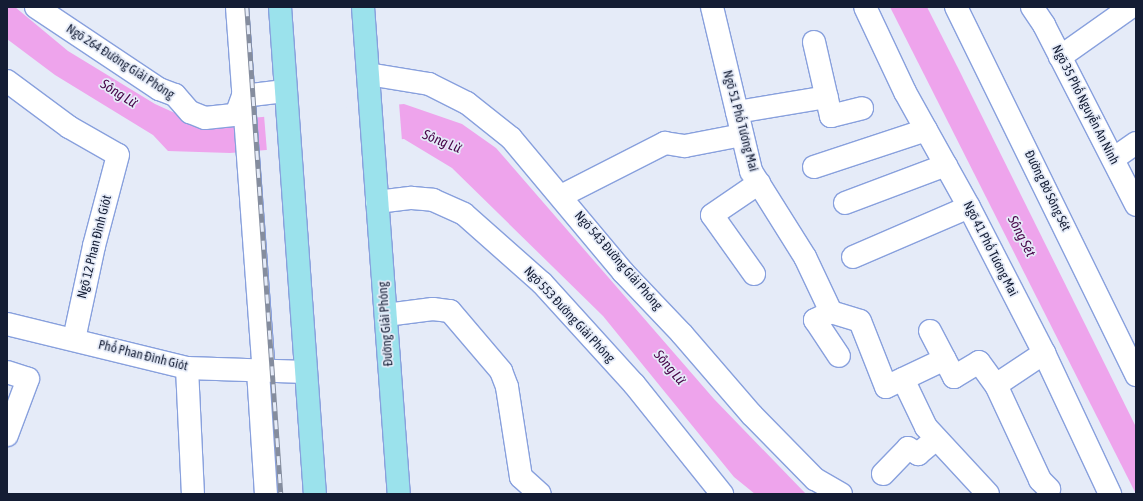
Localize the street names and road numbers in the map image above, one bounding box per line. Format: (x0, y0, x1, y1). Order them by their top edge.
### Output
street label: Ngõ 264 Đường Giải Phóng (63, 21, 177, 103)
street label: Ngõ 35 Phố Nguyễn An Ninh (1048, 43, 1122, 167)
street label: Ngõ 51 Phố Tương Mai (719, 69, 761, 173)
street label: Đường Bờ Sông Sét (1021, 148, 1073, 234)
street label: Ngõ 12 Phan Đình Giót (75, 194, 115, 300)
street label: Ngõ 41 Phố Tương Mai (959, 199, 1021, 299)
street label: Ngõ 543 Đường Giải Phóng (571, 208, 665, 314)
street label: Ngõ 553 Đường Giải Phóng (520, 264, 618, 366)
street label: Đường Giải Phóng (375, 281, 397, 367)
street label: Phố Phan Đình Giót (97, 337, 189, 375)

